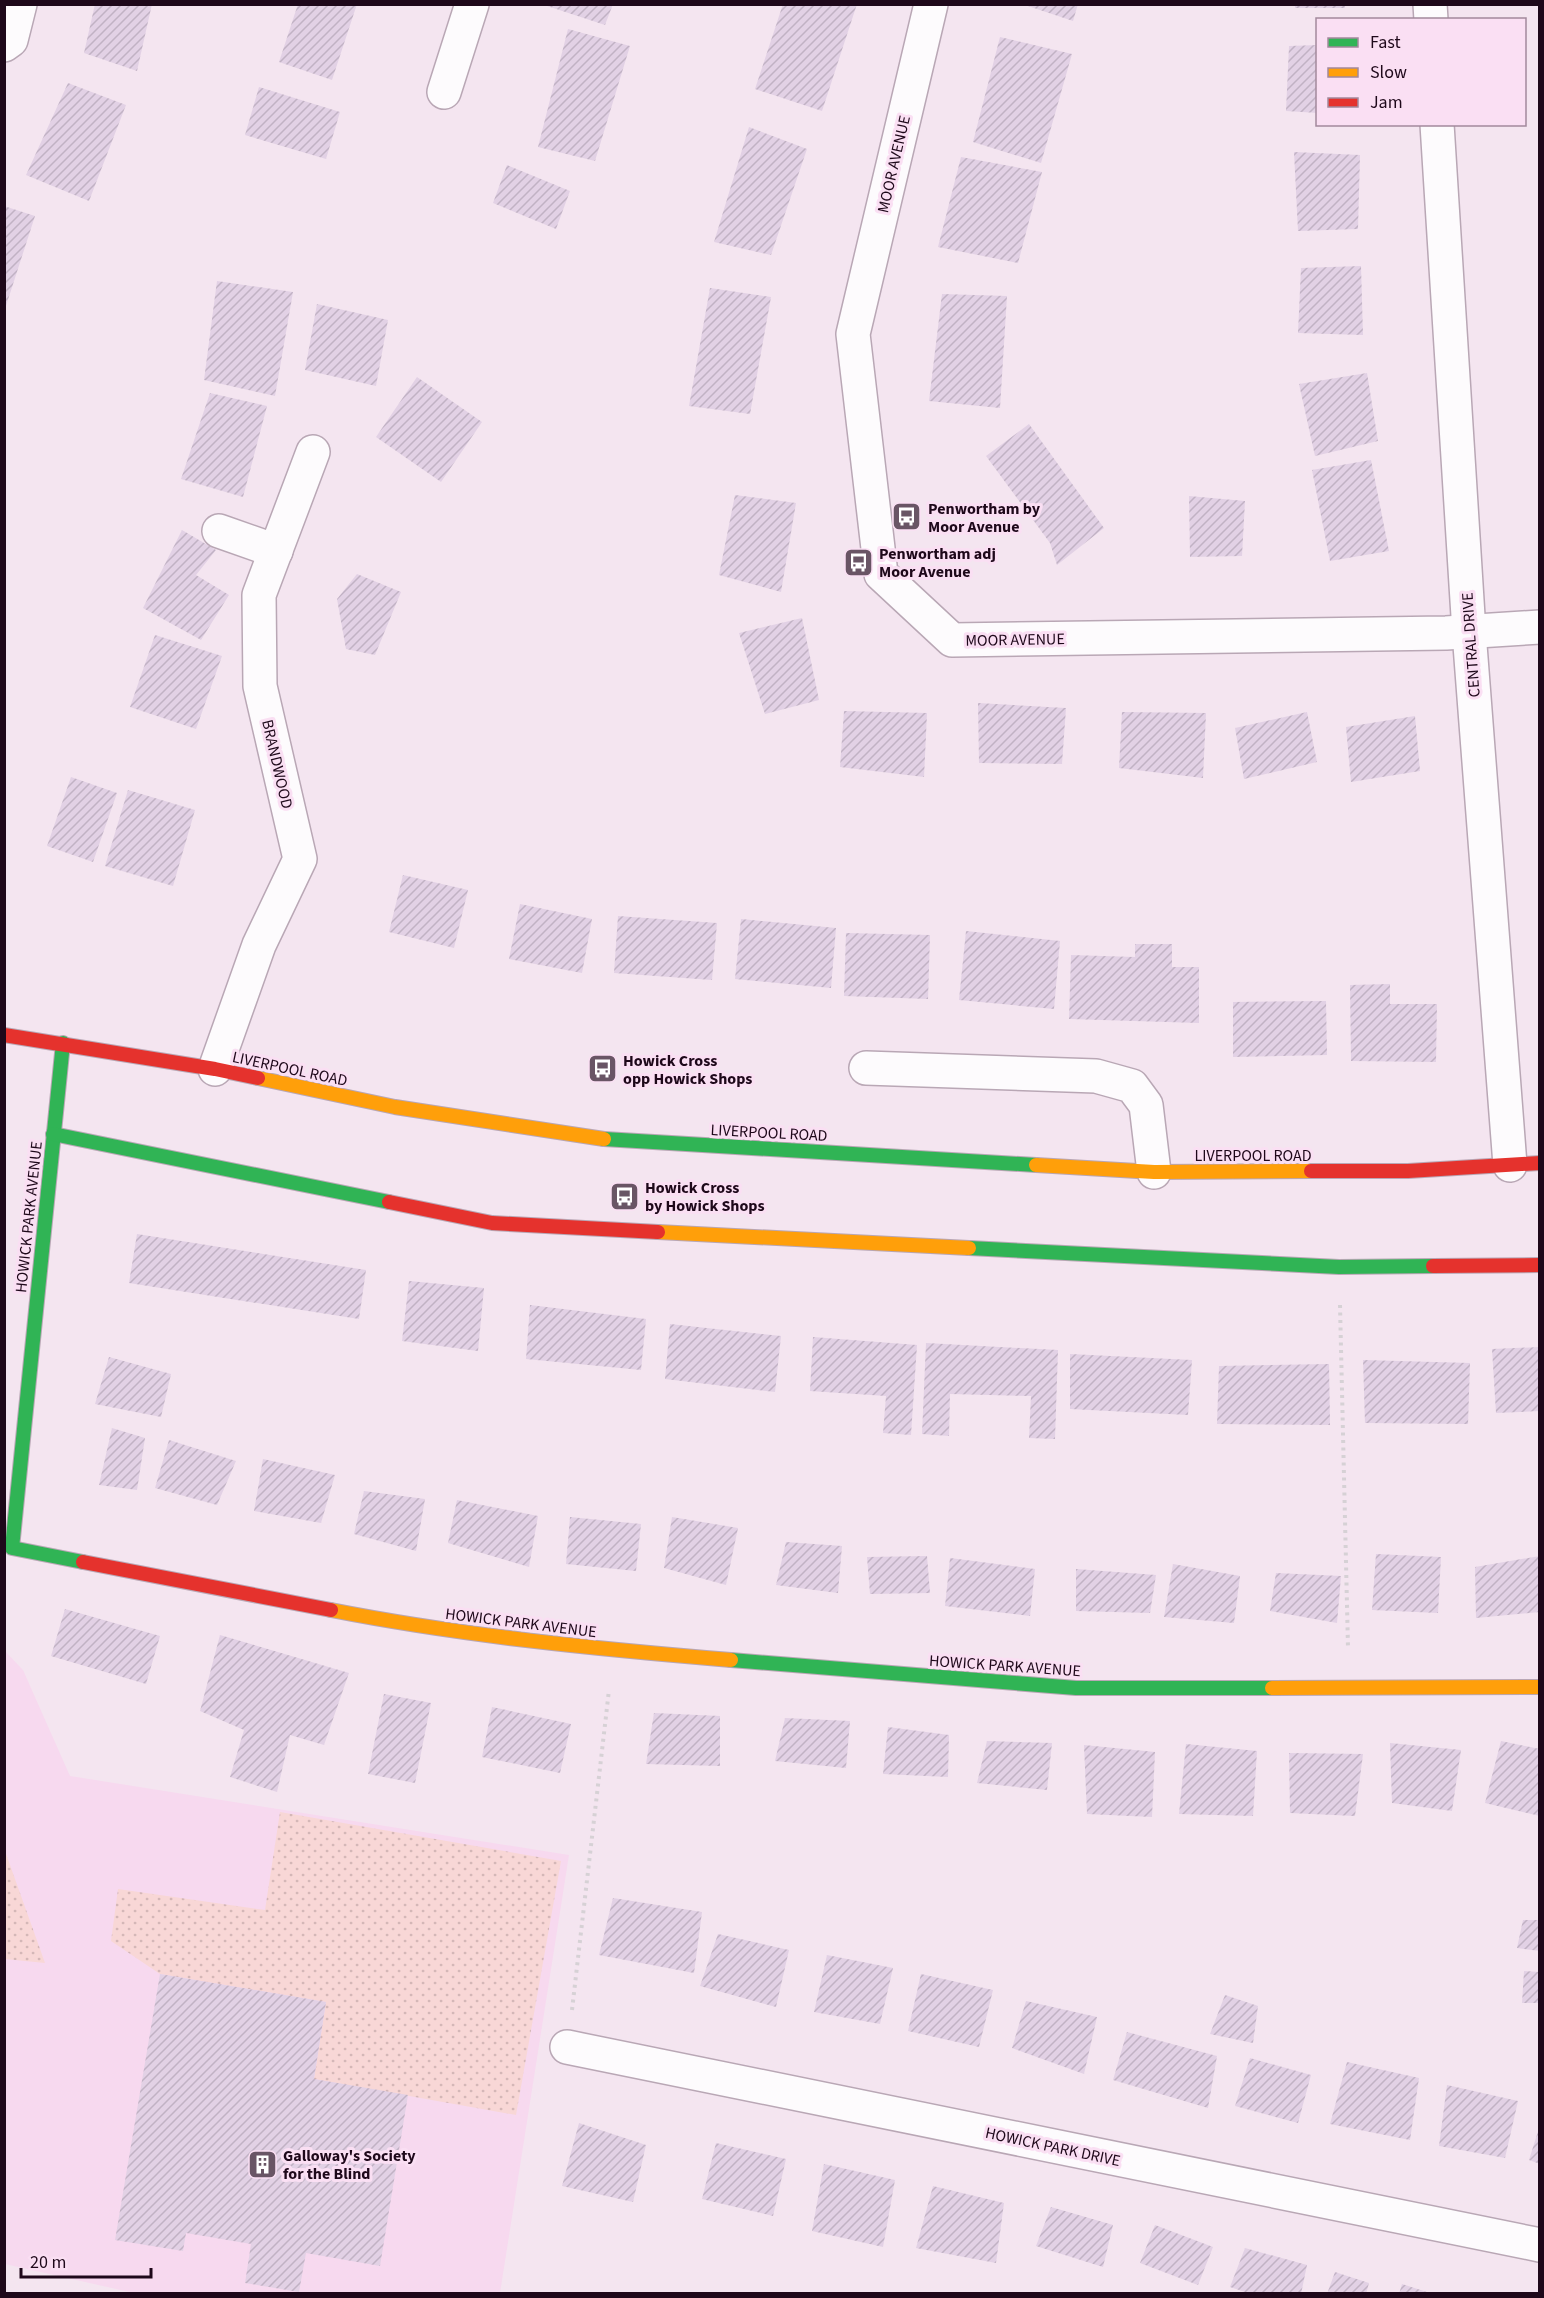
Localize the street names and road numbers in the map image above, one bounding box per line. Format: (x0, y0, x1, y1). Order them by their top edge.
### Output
street label: MOOR AVENUE (872, 113, 916, 215)
street label: CENTRAL DRIVE (1456, 592, 1486, 698)
street label: MOOR AVENUE (965, 628, 1065, 652)
street label: BRANDWOOD (256, 718, 298, 811)
street label: LIVERPOOL ROAD (230, 1046, 350, 1092)
street label: LIVERPOOL ROAD (710, 1119, 828, 1147)
street label: HOWICK PARK AVENUE (10, 1140, 48, 1294)
street label: LIVERPOOL ROAD (1194, 1145, 1312, 1167)
street label: HOWICK PARK AVENUE (444, 1603, 598, 1643)
street label: HOWICK PARK AVENUE (928, 1650, 1082, 1682)
street label: HOWICK PARK DRIVE (983, 2122, 1122, 2172)

